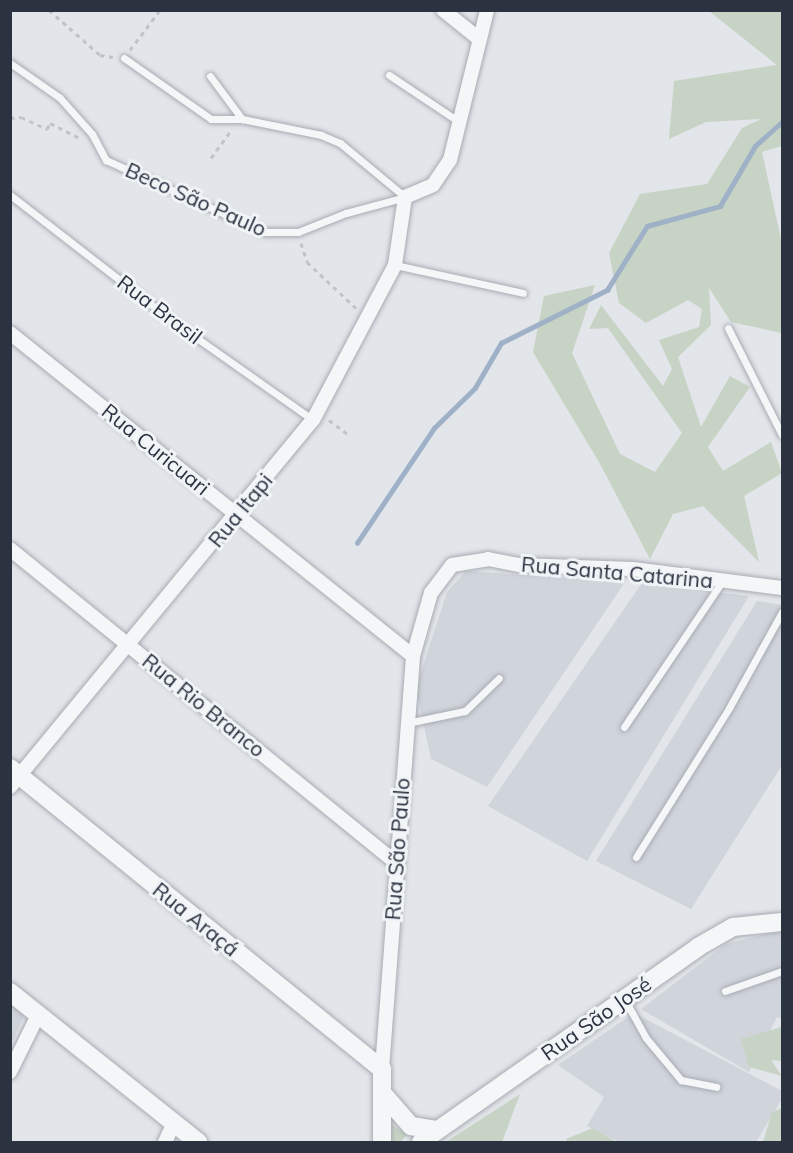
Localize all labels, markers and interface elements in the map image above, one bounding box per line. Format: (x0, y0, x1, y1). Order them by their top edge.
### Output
street label: Beco São Paulo (122, 157, 270, 241)
street label: Rua Brasil (113, 269, 207, 349)
street label: Rua Curicuari (97, 398, 215, 500)
street label: Rua Itapi (203, 468, 277, 552)
street label: Rua Santa Catarina (520, 551, 714, 593)
street label: Rua Rio Branco (138, 648, 270, 762)
street label: Rua São Paulo (379, 777, 415, 921)
street label: Rua Araçá (148, 877, 244, 961)
street label: Rua São José (536, 971, 656, 1065)

